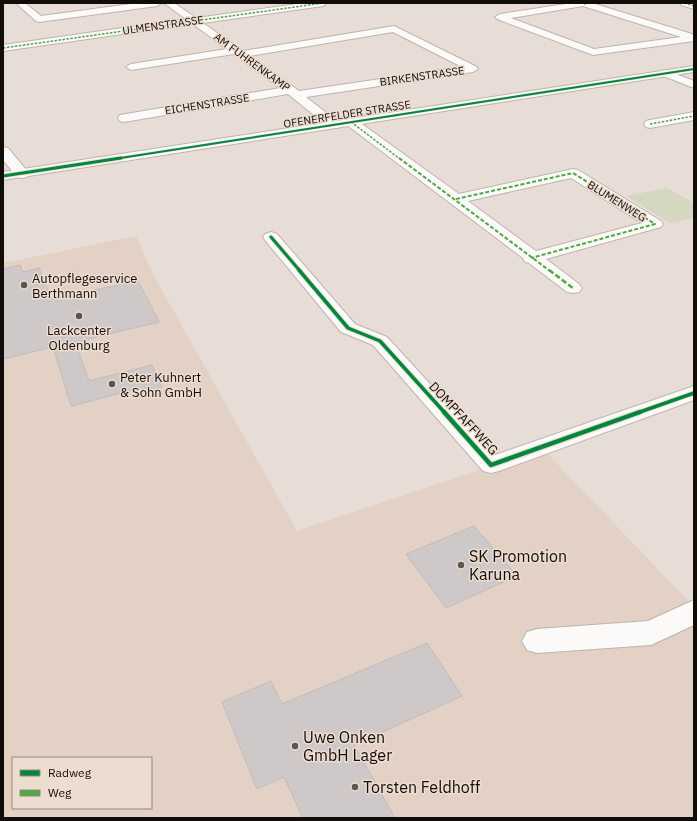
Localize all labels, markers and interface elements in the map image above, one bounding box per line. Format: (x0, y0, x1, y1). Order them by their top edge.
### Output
street label: ULMENSTRASSE (122, 12, 204, 38)
street label: AM FUHRENKAMP (211, 30, 293, 95)
street label: BIRKENSTRASSE (379, 63, 465, 89)
street label: EICHENSTRASSE (164, 90, 250, 118)
street label: OFENERFELDER STRASSE (282, 97, 412, 131)
street label: BLUMENWEG (585, 177, 649, 225)
place label: Autopflegeservice Berthmann (32, 270, 137, 302)
marker: Autopflegeservice Berthmann (19, 280, 29, 290)
marker: Lackcenter Oldenburg (74, 311, 84, 321)
place label: Lackcenter Oldenburg (47, 322, 111, 354)
place label: Peter Kuhnert & Sohn GmbH (120, 369, 202, 401)
street label: DOMPFAFFWEG (425, 378, 502, 459)
marker: Peter Kuhnert & Sohn GmbH (107, 379, 117, 389)
place label: SK Promotion Karuna (469, 546, 567, 584)
marker: SK Promotion Karuna (456, 560, 466, 570)
place label: Uwe Onken GmbH Lager (303, 727, 392, 765)
marker: Uwe Onken GmbH Lager (290, 741, 300, 751)
legend (12, 757, 152, 809)
text: Radweg (48, 765, 92, 780)
place label: Torsten Feldhoff (363, 777, 480, 797)
marker: Torsten Feldhoff (350, 782, 360, 792)
text: Weg (48, 785, 72, 800)

